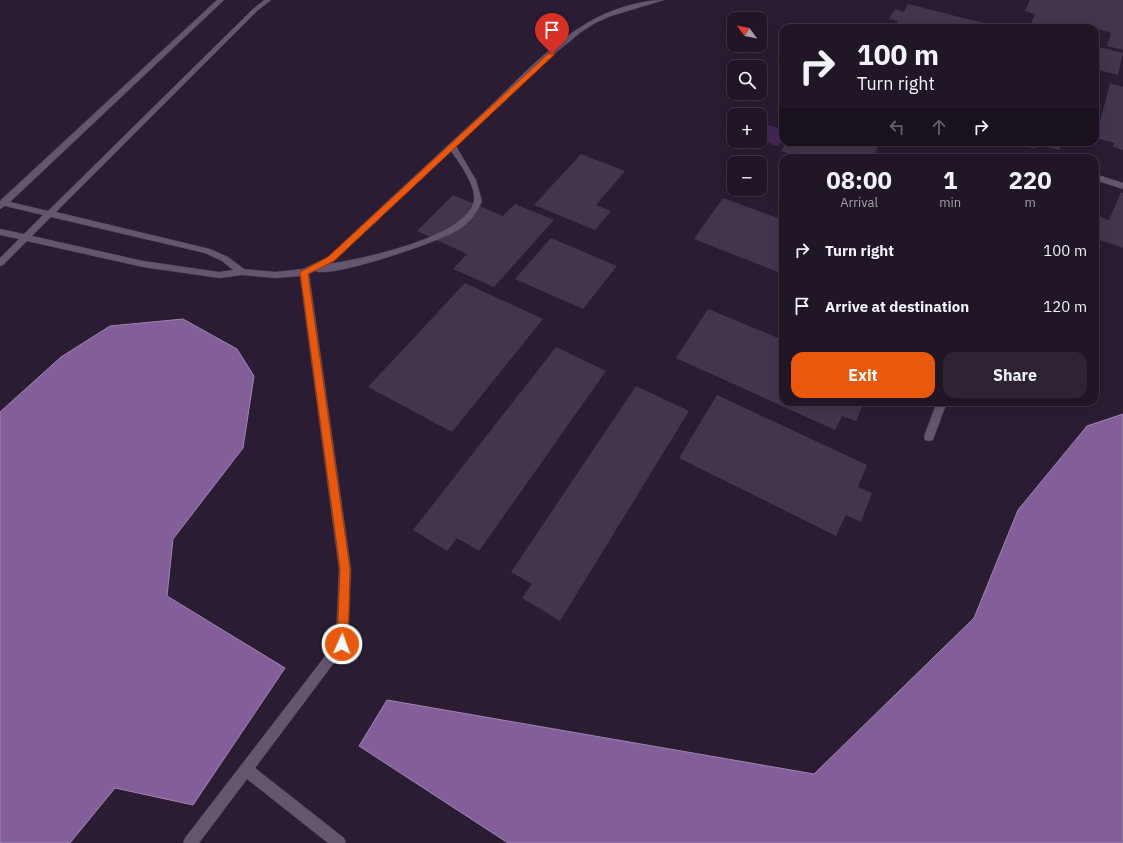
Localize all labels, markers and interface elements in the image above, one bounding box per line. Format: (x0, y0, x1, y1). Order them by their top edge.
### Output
north arrow (727, 12, 767, 52)
map controls (727, 12, 767, 196)
pin (535, 13, 569, 54)
icon: arrive (541, 19, 563, 41)
text: 100 m (857, 36, 939, 73)
icon: right (791, 40, 843, 92)
button: search (727, 60, 767, 100)
text: Turn right (857, 72, 935, 95)
button: + (727, 108, 767, 148)
icon: left (886, 116, 908, 138)
icon: ahead (928, 116, 950, 138)
icon: right (970, 116, 992, 138)
button: − (727, 156, 767, 196)
text: 08:00 (826, 164, 892, 196)
text: 1 (943, 164, 957, 196)
text: 220 (1008, 164, 1052, 196)
text: Arrival (840, 194, 878, 211)
text: min (939, 194, 961, 211)
text: m (1024, 194, 1036, 211)
icon: right (791, 239, 813, 261)
text: Turn right (825, 241, 894, 260)
text: 100 m (1043, 241, 1087, 260)
icon: arrive (791, 295, 813, 317)
text: Arrive at destination (825, 297, 969, 316)
text: 120 m (1043, 297, 1087, 316)
button: Exit (791, 352, 935, 398)
button: Share (943, 352, 1087, 398)
position arrow (321, 623, 363, 665)

